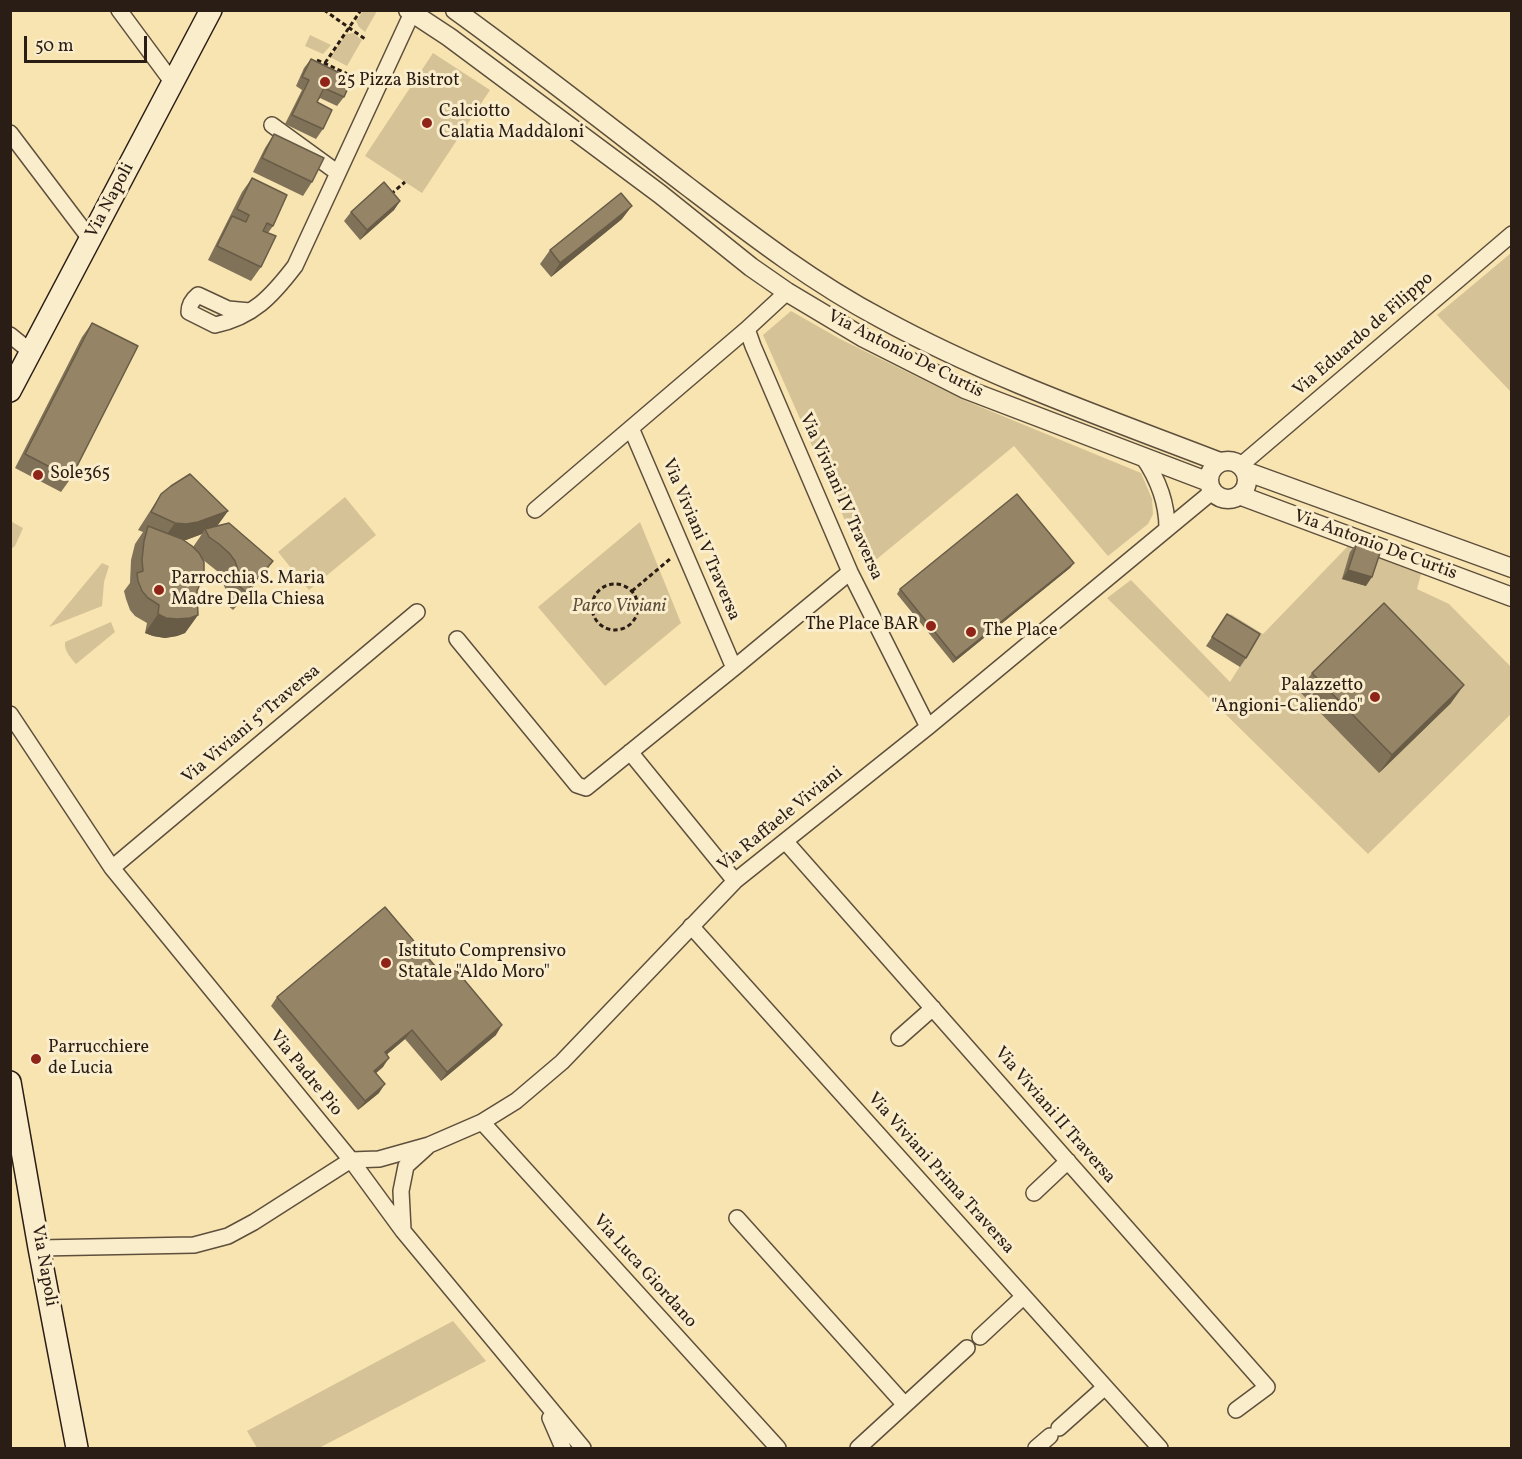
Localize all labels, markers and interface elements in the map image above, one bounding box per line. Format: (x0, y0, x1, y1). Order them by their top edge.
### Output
scale bar (27, 24, 150, 62)
text: 50 m (35, 34, 74, 59)
place label: 25 Pizza Bistrot (337, 71, 459, 93)
marker: 25 Pizza Bistrot (318, 75, 332, 89)
place label: Calciotto Calatia Maddaloni (439, 102, 584, 144)
marker: Calciotto Calatia Maddaloni (420, 116, 434, 130)
street label: Via Napoli (82, 160, 140, 242)
street label: Via Eduardo de Filippo (1290, 268, 1438, 402)
street label: Via Antonio De Curtis (823, 306, 987, 404)
street label: Via Viviani IV Traversa (794, 410, 886, 584)
street label: Via Viviani V Traversa (656, 456, 744, 624)
place label: Sole365 (50, 464, 110, 486)
marker: Sole365 (31, 468, 45, 482)
street label: Via Antonio De Curtis (1290, 506, 1460, 586)
place label: Parrocchia S. Maria Madre Della Chiesa (171, 569, 325, 612)
marker: Parrocchia S. Maria Madre Della Chiesa (152, 583, 166, 597)
park label: Parco Viviani (572, 597, 666, 619)
place label: The Place BAR (805, 615, 919, 637)
marker: The Place BAR (924, 619, 938, 633)
place label: The Place (983, 621, 1057, 643)
marker: The Place (964, 625, 978, 639)
street label: Via Viviani 5°Traversa (178, 661, 326, 789)
place label: Palazzetto "Angioni-Caliendo" (1211, 676, 1363, 718)
marker: Palazzetto "Angioni-Caliendo" (1368, 690, 1382, 704)
street label: Via Raffaele Viviani (714, 763, 848, 877)
place label: Istituto Comprensivo Statale "Aldo Moro" (398, 942, 566, 984)
marker: Istituto Comprensivo Statale "Aldo Moro" (379, 956, 393, 970)
street label: Via Padre Pio (264, 1027, 346, 1121)
place label: Parrucchiere de Lucia (48, 1038, 149, 1080)
street label: Via Viviani II Traversa (989, 1043, 1119, 1189)
marker: Parrucchiere de Lucia (29, 1052, 43, 1066)
street label: Via Viviani Prima Traversa (862, 1089, 1018, 1259)
street label: Via Luca Giordano (587, 1211, 701, 1333)
street label: Via Napoli (25, 1224, 61, 1308)

